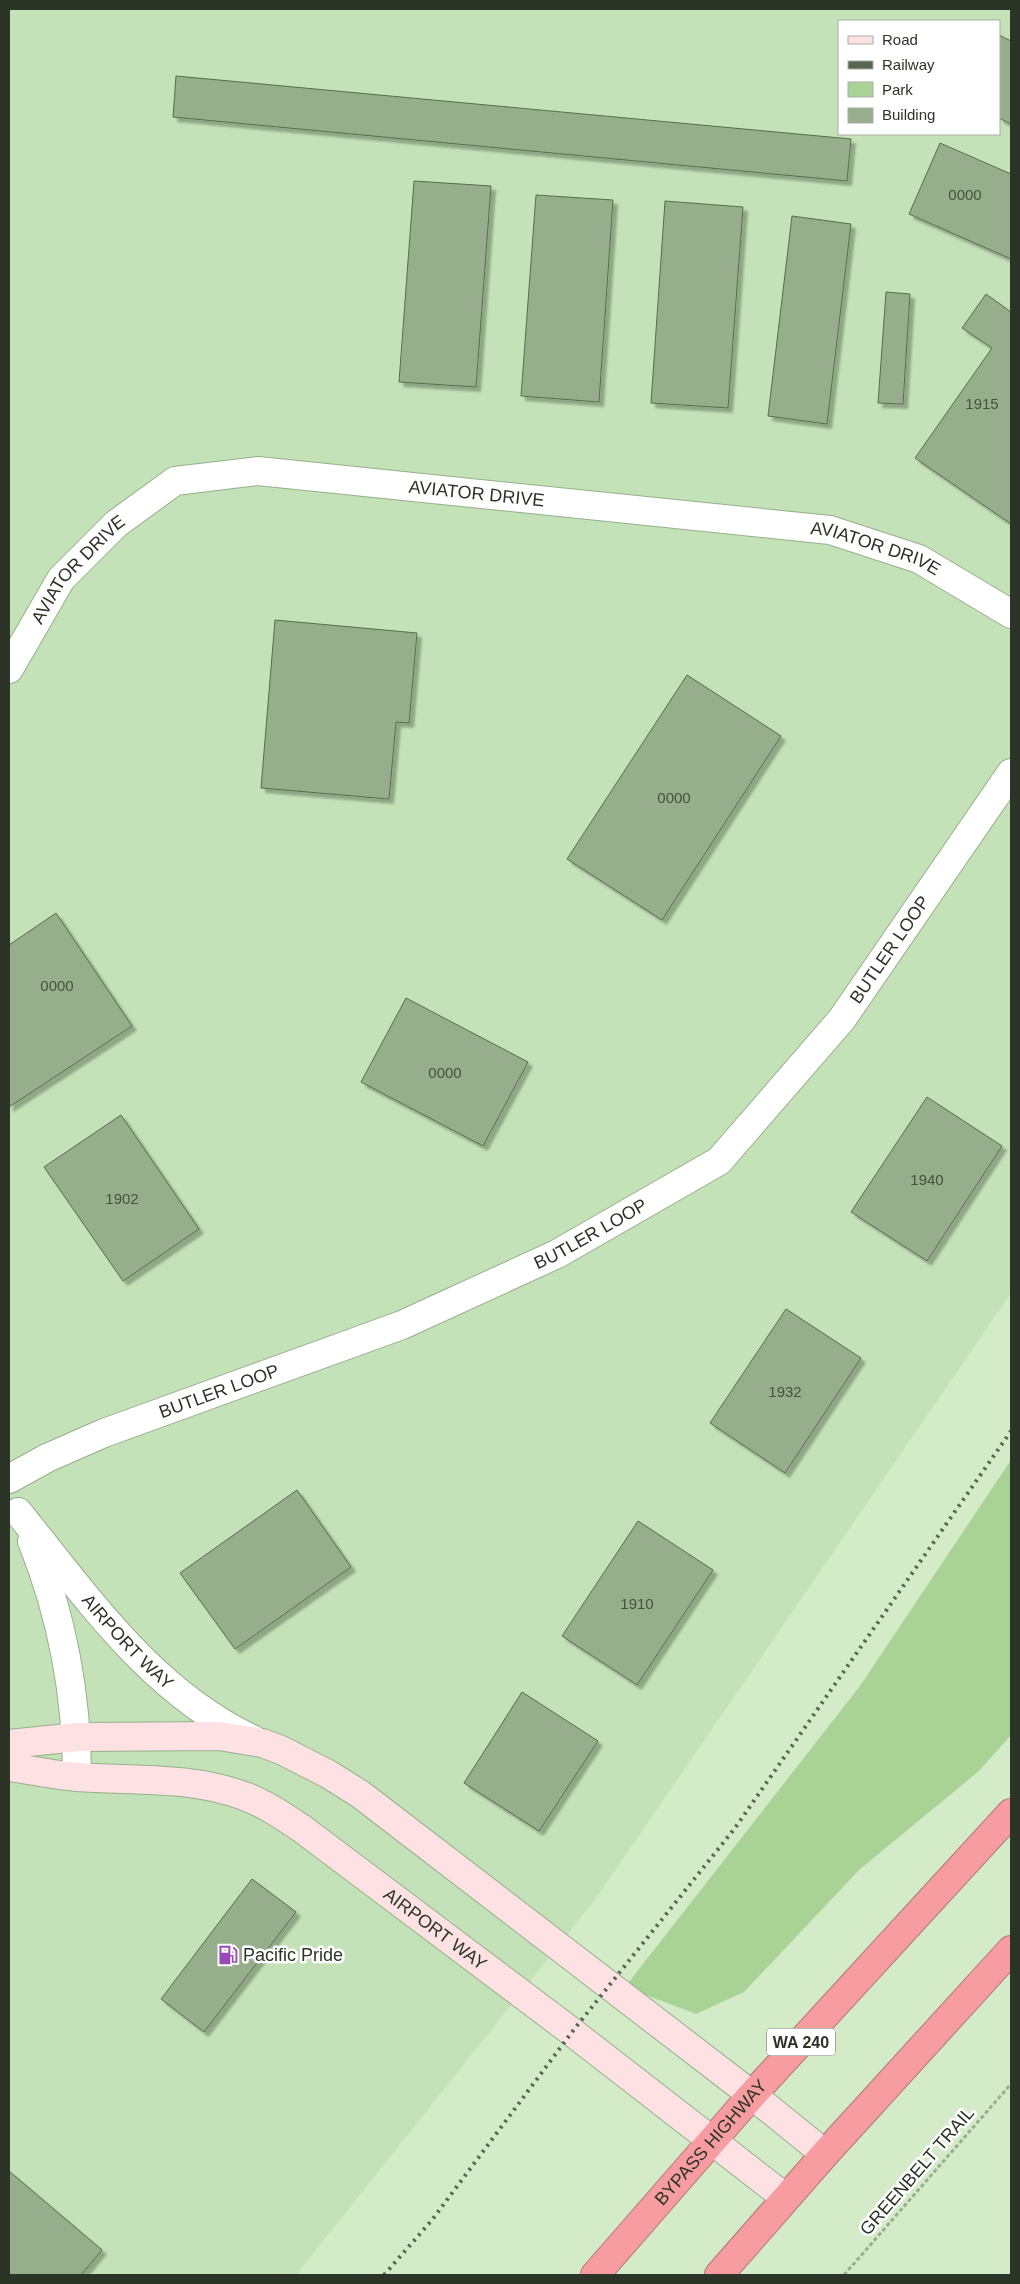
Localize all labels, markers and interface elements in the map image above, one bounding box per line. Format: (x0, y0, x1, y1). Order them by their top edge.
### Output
legend (838, 20, 1000, 135)
text: Road (882, 31, 918, 48)
text: Railway (882, 56, 935, 73)
text: Park (882, 81, 913, 98)
text: Building (882, 106, 935, 123)
house number: 0000 (948, 186, 982, 203)
house number: 1915 (965, 395, 999, 412)
street label: AVIATOR DRIVE (408, 477, 545, 510)
street label: AVIATOR DRIVE (27, 511, 129, 627)
street label: AVIATOR DRIVE (810, 518, 944, 579)
house number: 0000 (657, 789, 691, 806)
street label: BUTLER LOOP (846, 892, 934, 1007)
house number: 0000 (40, 977, 74, 994)
house number: 0000 (428, 1064, 462, 1081)
house number: 1940 (910, 1171, 944, 1188)
house number: 1902 (105, 1190, 139, 1207)
street label: BUTLER LOOP (531, 1195, 650, 1273)
street label: BUTLER LOOP (156, 1360, 282, 1422)
house number: 1932 (768, 1383, 802, 1400)
street label: AIRPORT WAY (78, 1590, 177, 1693)
house number: 1910 (620, 1595, 654, 1612)
street label: AIRPORT WAY (380, 1884, 490, 1974)
fuel station icon: Pacific Pride (217, 1944, 239, 1966)
place label: Pacific Pride (243, 1945, 343, 1965)
road number: WA 240 (767, 2028, 835, 2056)
street label: BYPASS HIGHWAY (651, 2076, 771, 2209)
street label: GREENBELT TRAIL (856, 2103, 978, 2239)

